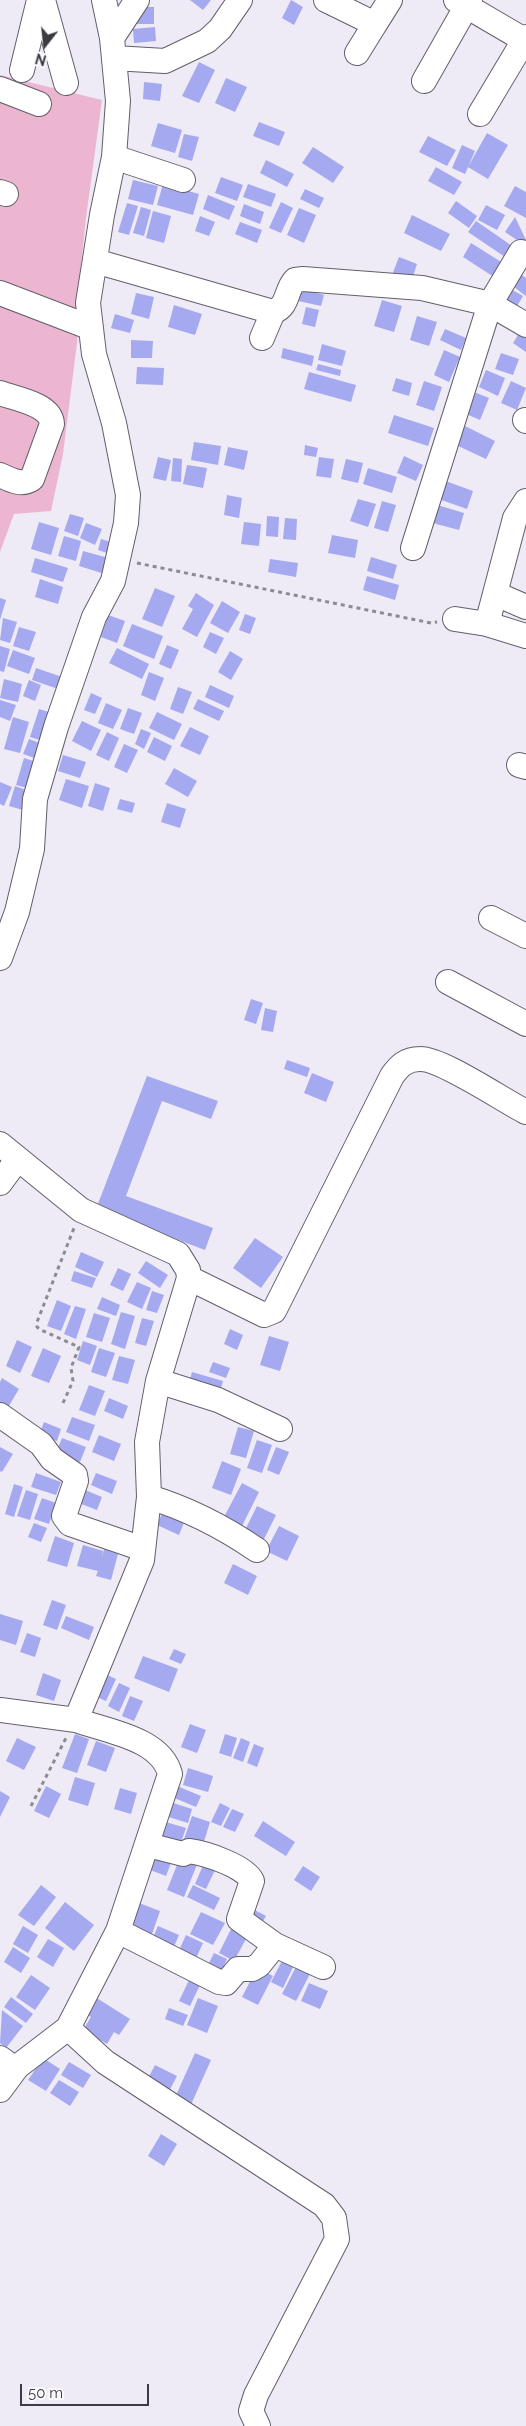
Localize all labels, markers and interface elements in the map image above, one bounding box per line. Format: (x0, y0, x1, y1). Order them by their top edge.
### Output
north arrow (20, 20, 70, 70)
text: N (34, 50, 48, 69)
scale bar (22, 2374, 151, 2406)
text: 50 m (28, 2384, 63, 2402)

